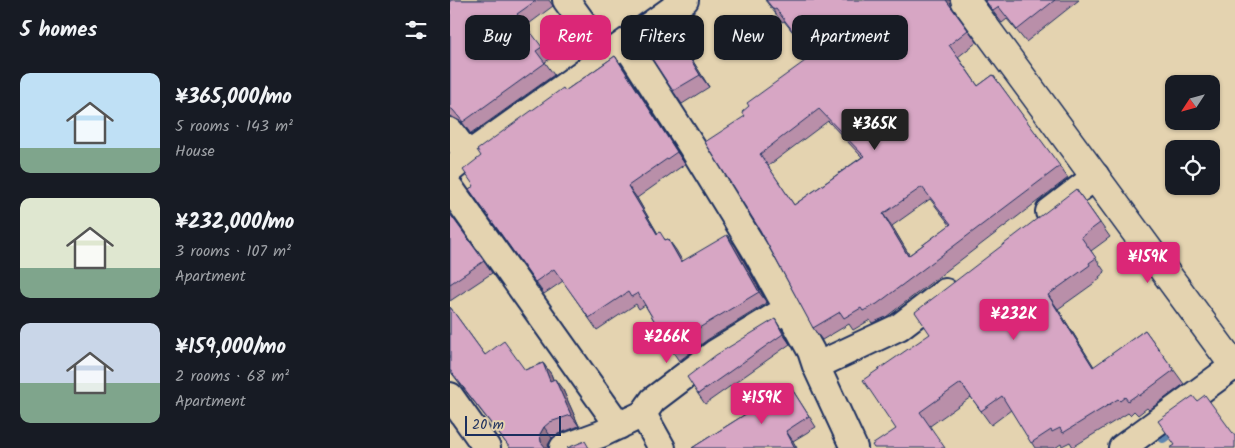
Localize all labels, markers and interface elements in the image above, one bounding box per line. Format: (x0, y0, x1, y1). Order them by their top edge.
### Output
text: 5 homes (20, 14, 97, 47)
chip: Buy (465, 15, 530, 60)
chip: Rent (540, 15, 611, 60)
chip: Filters (621, 15, 704, 60)
chip: New (714, 15, 782, 60)
chip: Apartment (792, 15, 908, 60)
icon: filters (402, 16, 430, 44)
north arrow (1165, 75, 1220, 130)
map controls (1165, 75, 1220, 195)
text: ¥365,000/mo (175, 81, 292, 114)
icon: home (60, 93, 120, 153)
pin: ¥365K (840, 108, 910, 151)
text: ¥365K (853, 112, 898, 137)
text: 5 rooms · 143 m² (175, 114, 293, 139)
text: House (175, 139, 215, 164)
button: locate (1165, 140, 1220, 195)
text: ¥232,000/mo (175, 206, 294, 239)
icon: home (60, 218, 120, 278)
text: 3 rooms · 107 m² (175, 239, 291, 264)
pin: ¥159K (1113, 242, 1183, 284)
text: ¥159K (1128, 245, 1168, 270)
text: Apartment (175, 264, 246, 289)
pin: ¥232K (979, 298, 1049, 341)
text: ¥232K (991, 302, 1037, 327)
pin: ¥266K (632, 322, 702, 364)
text: ¥266K (644, 325, 690, 350)
text: ¥159,000/mo (175, 331, 286, 364)
icon: home (60, 343, 120, 403)
text: 2 rooms · 68 m² (175, 364, 289, 389)
pin: ¥159K (727, 382, 797, 425)
text: ¥159K (742, 386, 782, 411)
text: Apartment (175, 389, 246, 414)
scale bar (465, 413, 561, 436)
text: 20 m (472, 414, 504, 436)

